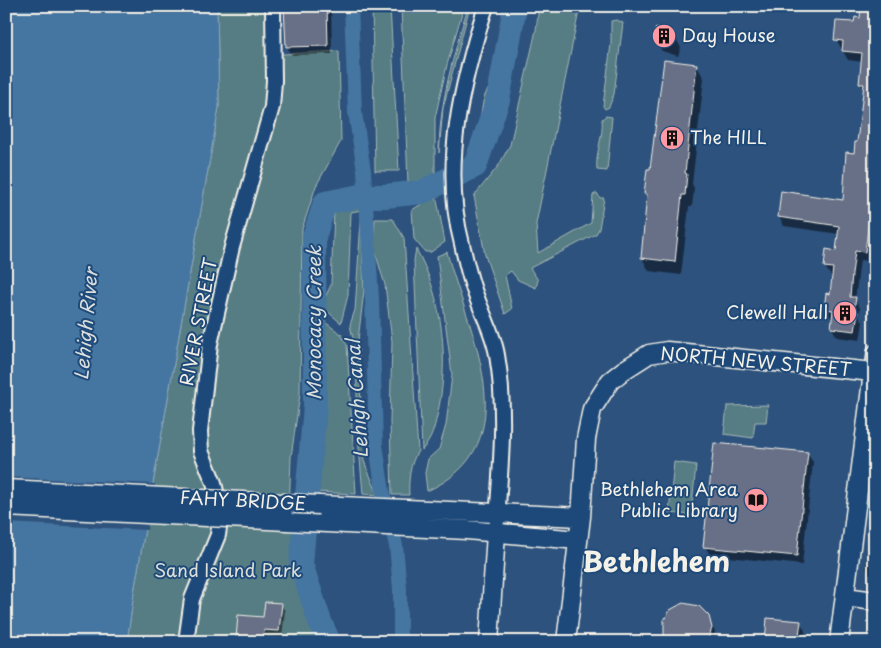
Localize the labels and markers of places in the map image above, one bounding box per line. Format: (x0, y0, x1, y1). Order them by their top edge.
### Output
place label: Day House (682, 21, 776, 48)
building icon: Day House (651, 23, 677, 49)
place label: The HILL (690, 123, 767, 150)
building icon: The HILL (659, 125, 685, 151)
place label: Clewell Hall (726, 298, 828, 325)
building icon: Clewell Hall (832, 300, 858, 326)
place label: Bethlehem Area Public Library (600, 475, 739, 523)
library icon: Bethlehem Area Public Library (743, 487, 769, 513)

